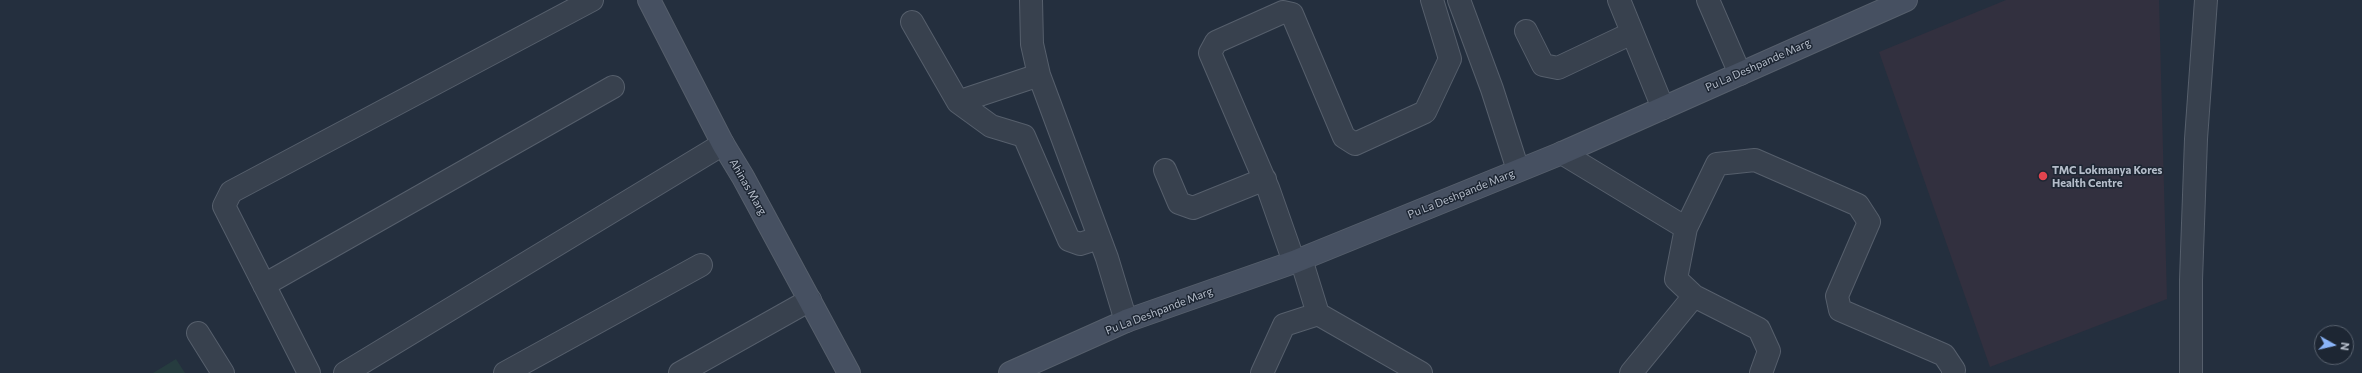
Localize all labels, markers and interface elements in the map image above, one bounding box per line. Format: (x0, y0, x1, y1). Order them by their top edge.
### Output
street label: Pu La Deshpande Marg (1703, 36, 1813, 94)
street label: Ahinas Marg (727, 157, 769, 217)
place label: TMC Lokmanya Kores Health Centre (2052, 163, 2162, 189)
street label: Pu La Deshpande Marg (1406, 167, 1516, 221)
marker: TMC Lokmanya Kores Health Centre (2037, 170, 2049, 182)
street label: Pu La Deshpande Marg (1103, 284, 1215, 338)
north arrow (2314, 325, 2354, 365)
text: N (2338, 342, 2352, 352)

